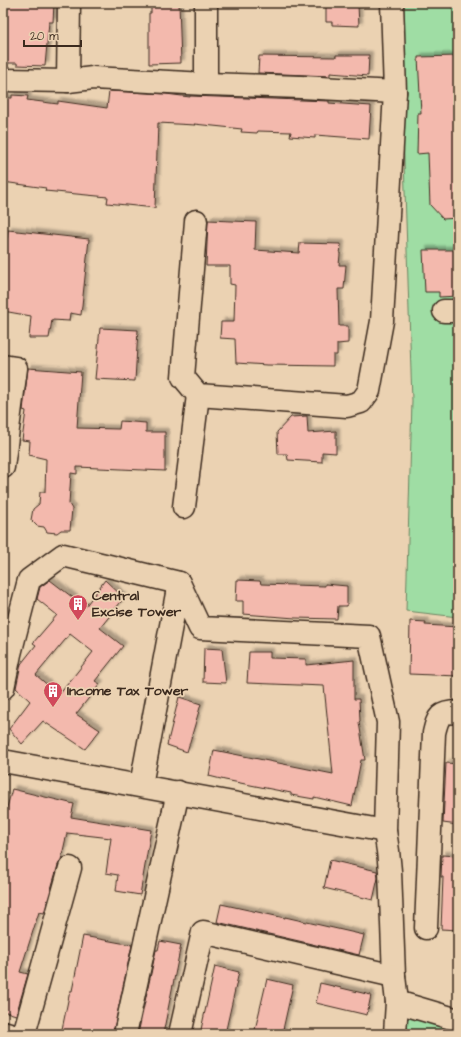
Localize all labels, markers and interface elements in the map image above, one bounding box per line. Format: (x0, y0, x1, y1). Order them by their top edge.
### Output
scale bar (24, 22, 81, 48)
text: 20 m (30, 28, 59, 45)
place label: Central Excise Tower (92, 586, 182, 622)
building icon: Central Excise Tower (67, 593, 89, 621)
building icon: Income Tax Tower (42, 680, 64, 708)
place label: Income Tax Tower (67, 681, 188, 701)

